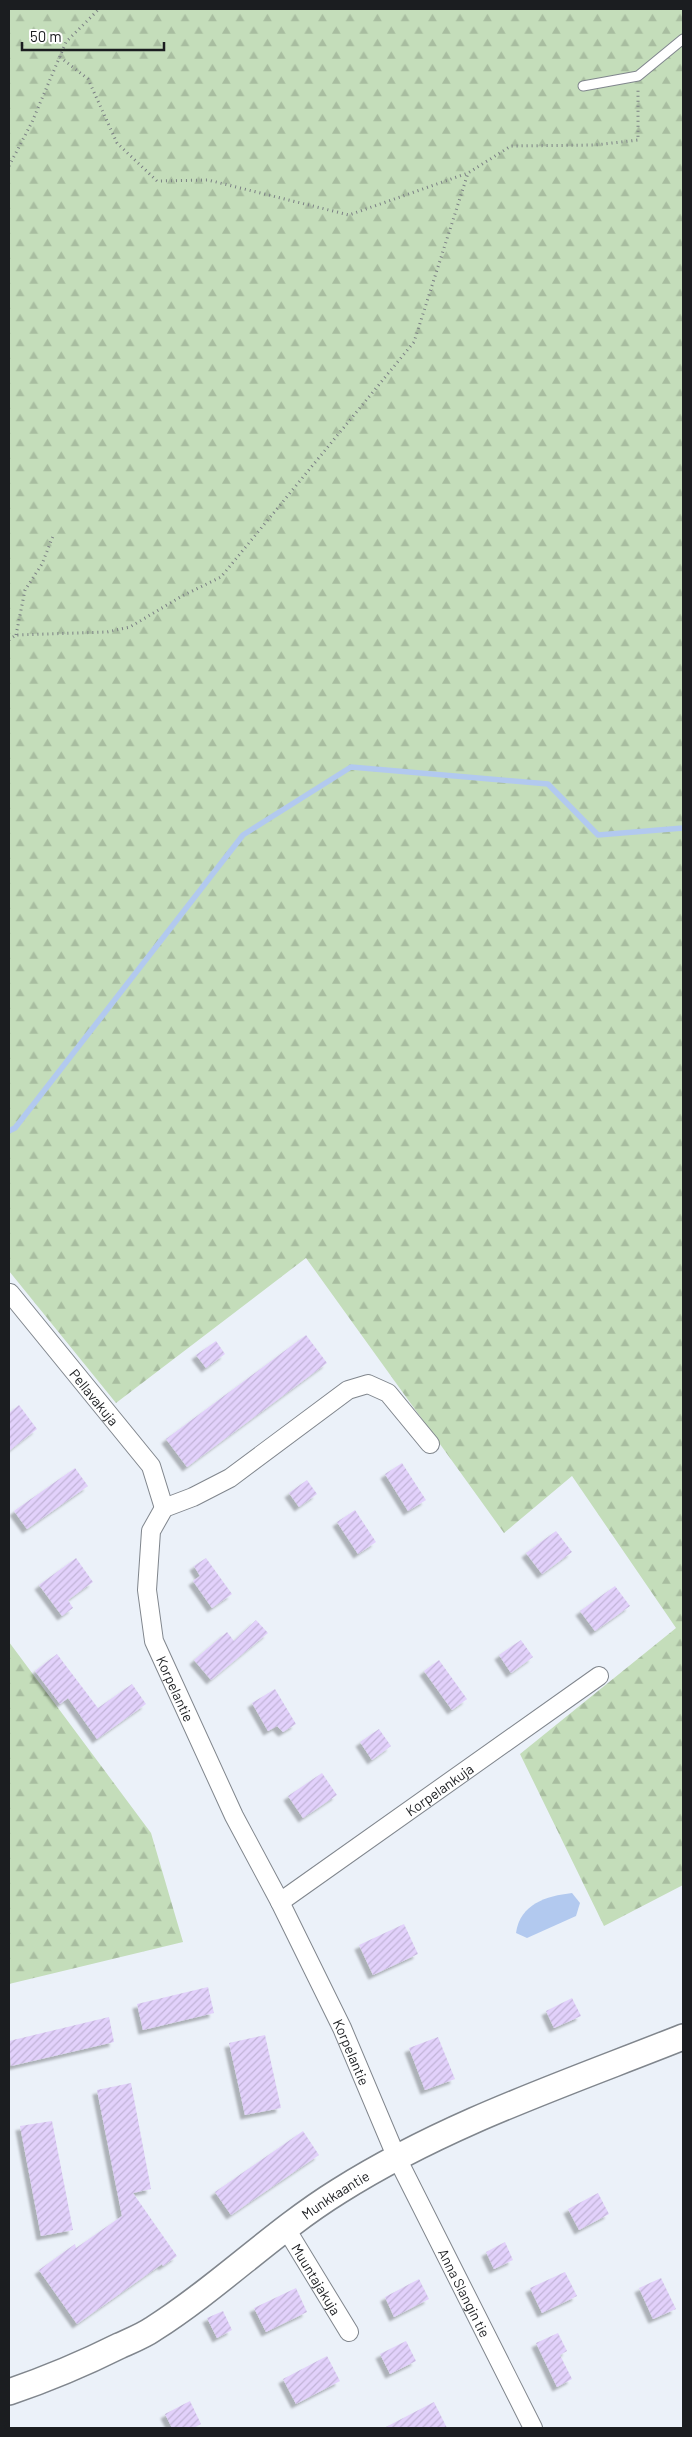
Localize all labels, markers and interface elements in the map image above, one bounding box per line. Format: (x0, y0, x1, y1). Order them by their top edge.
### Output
scale bar (22, 20, 165, 52)
text: 50 m (30, 27, 62, 45)
street label: Pellavakuja (67, 1365, 123, 1429)
street label: Korpelantie (153, 1653, 198, 1724)
street label: Korpelankuja (402, 1759, 476, 1819)
street label: Korpelantie (330, 2016, 374, 2088)
street label: Munkkaantie (298, 2166, 372, 2222)
street label: Muuntajakuja (289, 2240, 345, 2318)
street label: Anna Slangin tie (435, 2245, 494, 2340)

